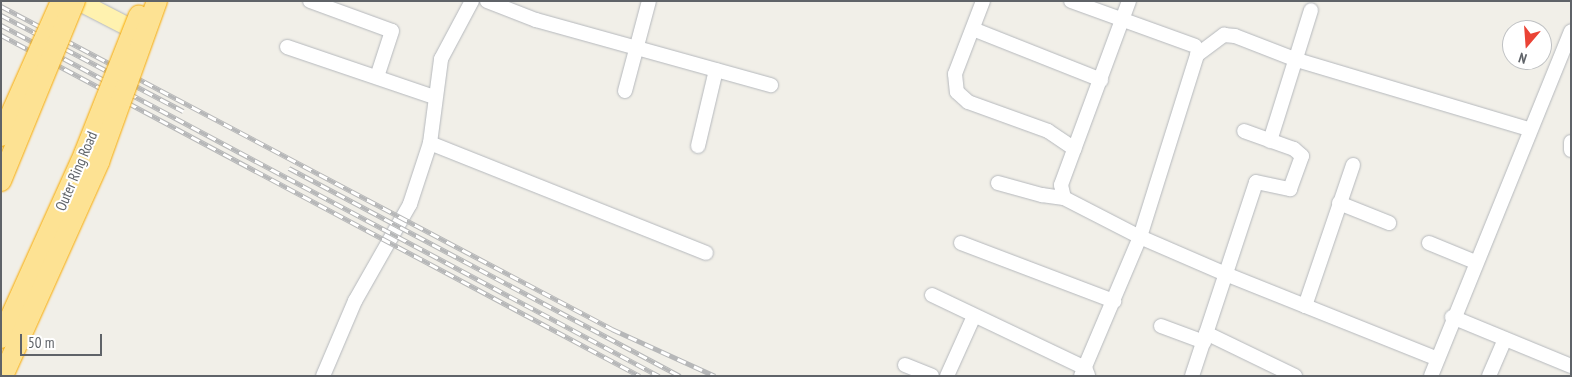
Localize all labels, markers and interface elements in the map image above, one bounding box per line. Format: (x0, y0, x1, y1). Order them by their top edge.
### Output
north arrow (1502, 20, 1552, 70)
text: N (1516, 49, 1529, 68)
street label: Outer Ring Road (51, 129, 101, 213)
scale bar (22, 324, 105, 356)
text: 50 m (28, 333, 54, 352)

